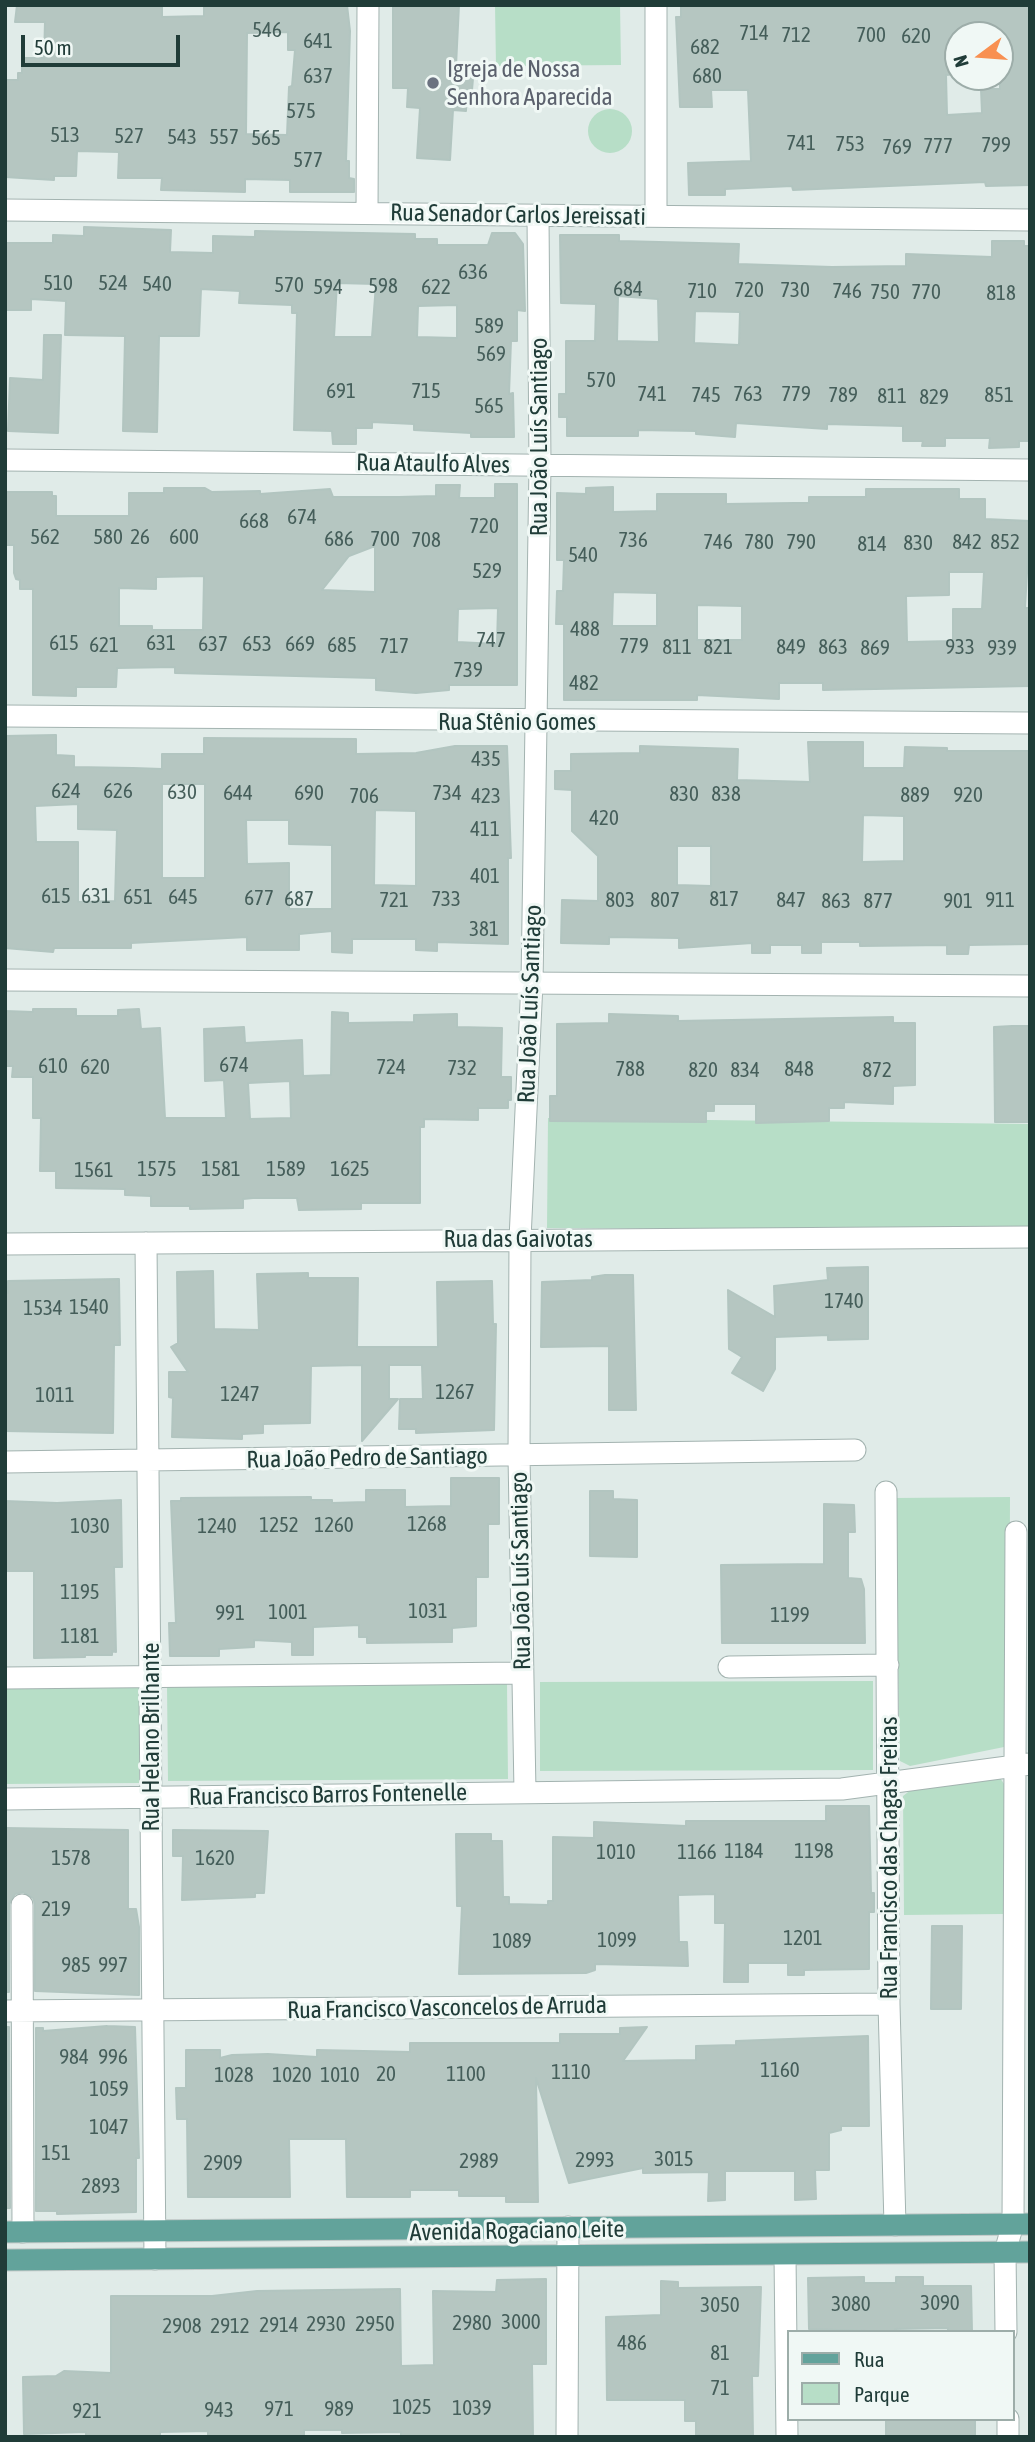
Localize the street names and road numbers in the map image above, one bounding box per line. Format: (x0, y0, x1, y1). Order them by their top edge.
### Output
street label: Rua Senador Carlos Jereissati (390, 198, 646, 232)
street label: Rua João Luís Santiago (525, 338, 553, 536)
street label: Rua Ataulfo Alves (356, 448, 510, 480)
street label: Rua Stênio Gomes (438, 708, 596, 736)
street label: Rua João Luís Santiago (512, 904, 548, 1104)
street label: Rua das Gaivotas (443, 1225, 593, 1253)
street label: Rua João Pedro de Santiago (246, 1441, 488, 1475)
street label: Rua João Luís Santiago (505, 1472, 537, 1670)
street label: Rua Helano Brilhante (137, 1643, 165, 1831)
street label: Rua Francisco das Chagas Freitas (875, 1717, 903, 1999)
street label: Rua Francisco Barros Fontenelle (189, 1778, 467, 1812)
street label: Rua Francisco Vasconcelos de Arruda (287, 1991, 607, 2025)
street label: Avenida Rogaciano Leite (409, 2215, 625, 2247)

